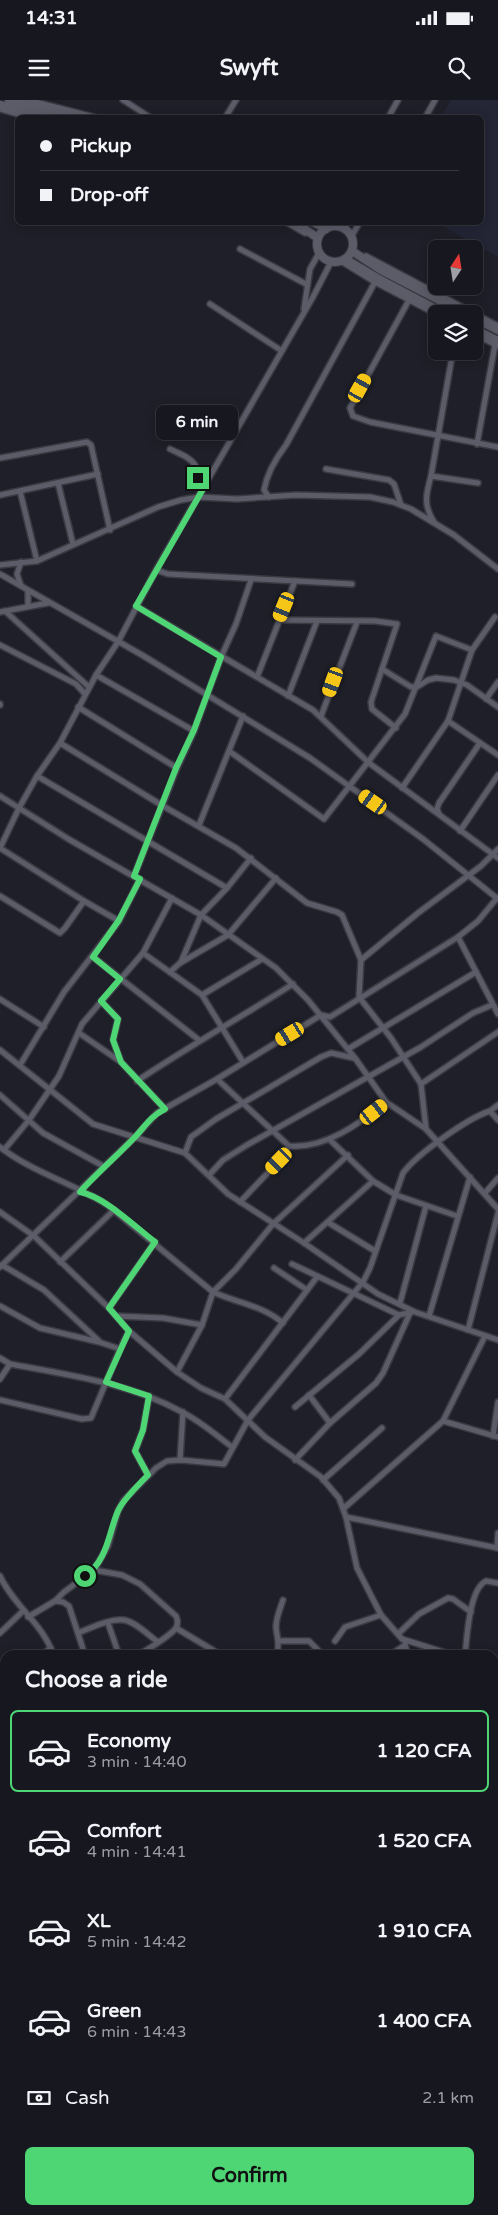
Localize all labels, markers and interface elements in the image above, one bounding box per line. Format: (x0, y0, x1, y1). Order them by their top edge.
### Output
text: 14:31 (25, 7, 78, 29)
icon: menu (25, 54, 53, 82)
icon: search (445, 54, 473, 82)
text: Swyft (220, 55, 278, 81)
text: Pickup (70, 135, 131, 157)
text: Drop-off (70, 184, 149, 206)
north arrow (428, 240, 482, 295)
map controls (428, 240, 483, 360)
button: layers (428, 305, 483, 360)
car (346, 371, 373, 405)
callout: 6 min (157, 406, 239, 440)
text: 6 min (176, 412, 218, 432)
route end (187, 467, 209, 489)
car (271, 590, 296, 624)
car (320, 665, 345, 699)
car (356, 787, 389, 817)
car (273, 1020, 306, 1048)
car (357, 1097, 390, 1127)
car (263, 1145, 294, 1177)
route start (74, 1565, 96, 1587)
text: Choose a ride (25, 1667, 168, 1693)
icon: car (27, 1729, 72, 1774)
text: Economy (87, 1730, 171, 1752)
text: 1 120 CFA (376, 1740, 472, 1762)
text: 3 min · 14:40 (87, 1752, 186, 1772)
icon: car (27, 1819, 72, 1864)
text: Comfort (87, 1820, 161, 1842)
text: 1 520 CFA (376, 1830, 472, 1852)
text: 4 min · 14:41 (87, 1842, 186, 1862)
icon: car (27, 1909, 72, 1954)
text: XL (87, 1910, 111, 1932)
text: 1 910 CFA (376, 1920, 472, 1942)
text: 5 min · 14:42 (87, 1932, 186, 1952)
icon: car (27, 1999, 72, 2044)
text: Green (87, 2000, 141, 2022)
text: 1 400 CFA (376, 2010, 472, 2032)
text: 6 min · 14:43 (87, 2022, 186, 2042)
icon: cash (25, 2084, 53, 2112)
text: Cash (65, 2087, 110, 2109)
text: 2.1 km (422, 2088, 474, 2108)
button: Confirm (25, 2147, 474, 2205)

